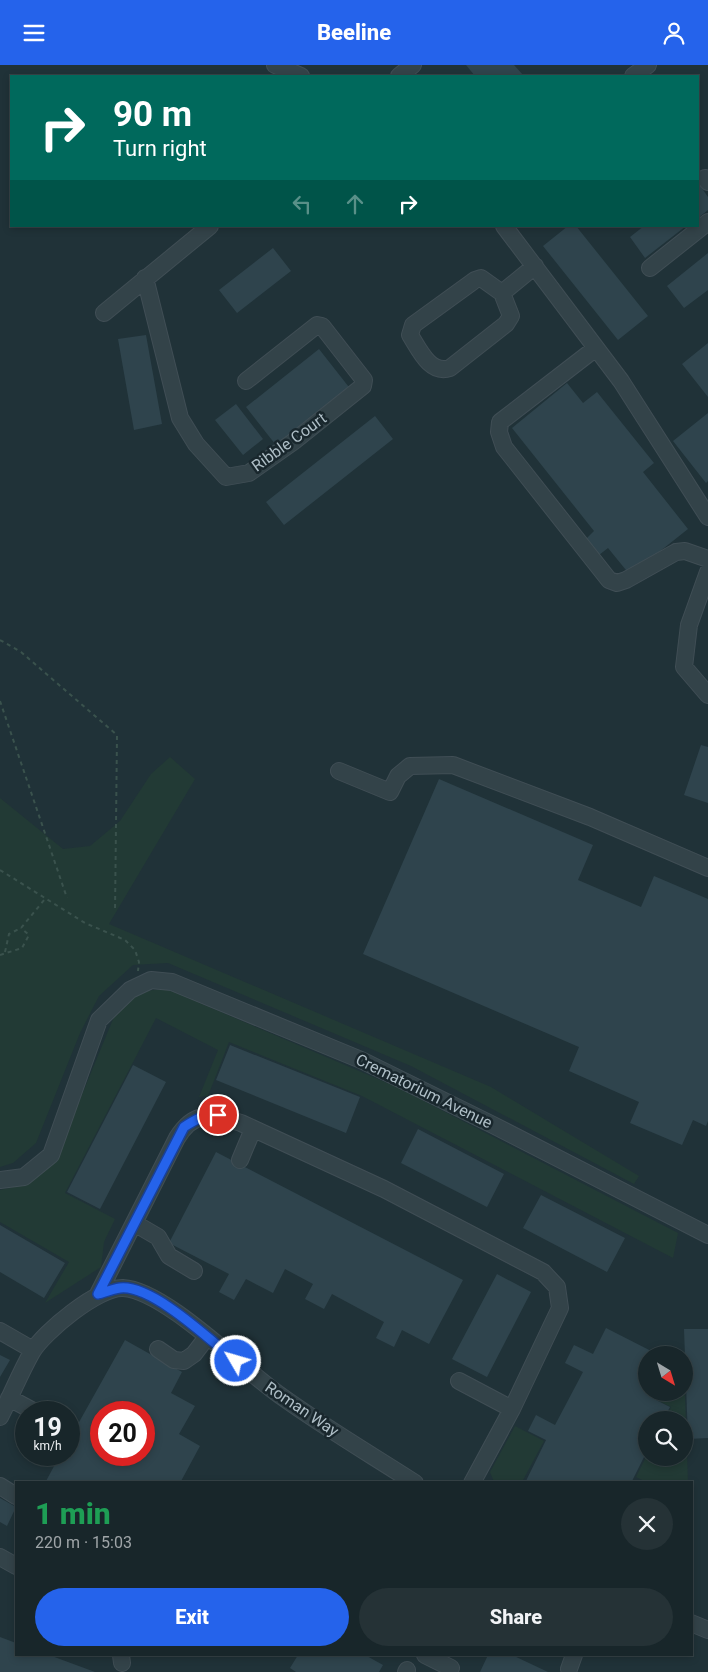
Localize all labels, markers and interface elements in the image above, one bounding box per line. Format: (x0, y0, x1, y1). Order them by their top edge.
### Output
icon: menu (20, 19, 48, 47)
icon: person (660, 19, 688, 47)
text: Beeline (317, 20, 391, 45)
text: 90 m (113, 94, 192, 135)
icon: right (30, 95, 95, 160)
text: Turn right (113, 136, 207, 161)
icon: left (288, 190, 316, 218)
icon: ahead (341, 190, 369, 218)
icon: right (394, 190, 422, 218)
street label: Ribble Court (248, 409, 330, 475)
street label: Crematorium Avenue (353, 1050, 495, 1132)
pin (197, 1094, 239, 1136)
icon: arrive (204, 1101, 232, 1129)
position arrow (209, 1334, 261, 1386)
north arrow (638, 1346, 692, 1401)
map controls (638, 1346, 693, 1466)
street label: Roman Way (262, 1377, 343, 1441)
speed limit sign: 20 (90, 1401, 155, 1466)
button: search (638, 1411, 693, 1466)
text: 19 (33, 1413, 62, 1442)
text: km/h (33, 1439, 62, 1453)
text: 1 min (35, 1496, 111, 1531)
button: close (621, 1498, 673, 1550)
text: 220 m · 15:03 (35, 1533, 132, 1552)
button: Exit (35, 1588, 349, 1646)
button: Share (359, 1588, 673, 1646)

